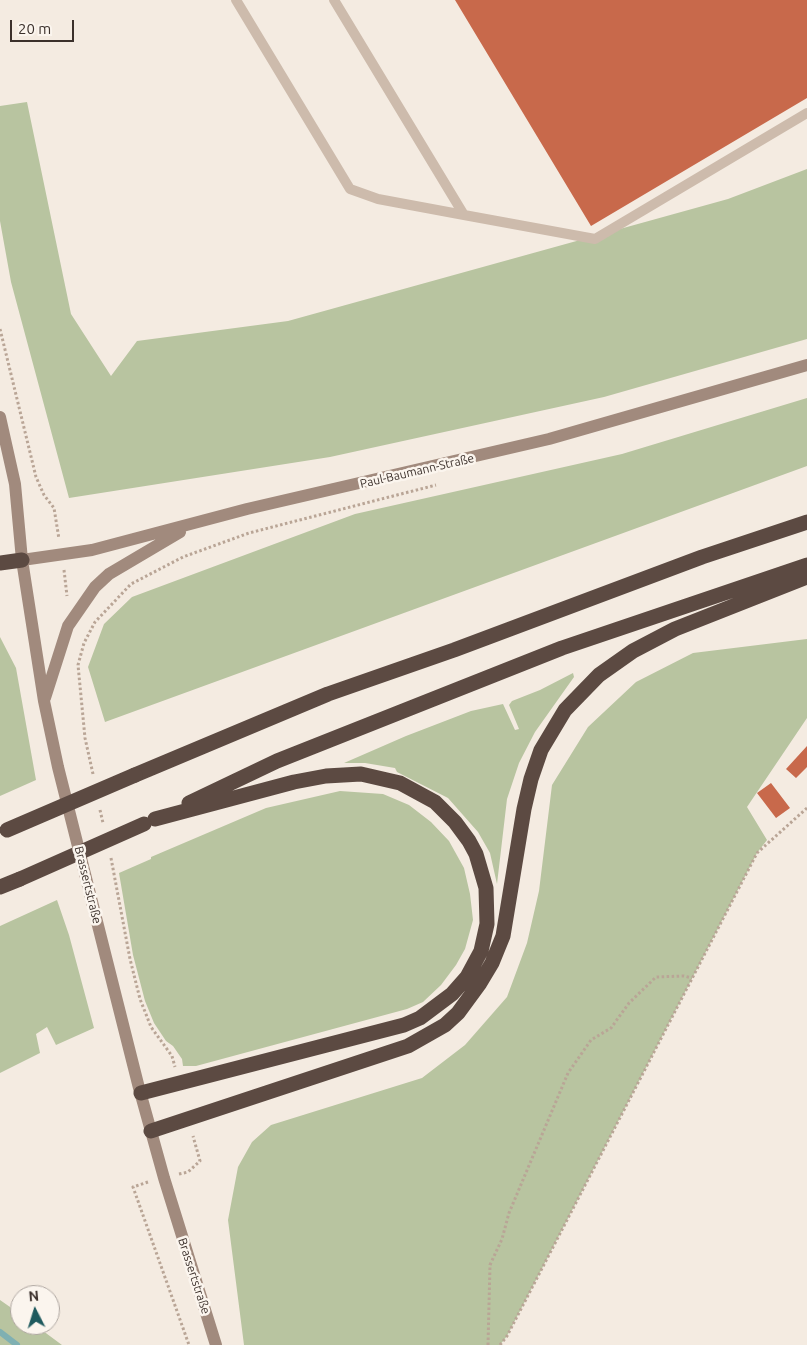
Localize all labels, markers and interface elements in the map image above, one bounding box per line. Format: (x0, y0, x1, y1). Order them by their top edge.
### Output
scale bar (12, 10, 76, 42)
text: 20 m (18, 20, 51, 37)
street label: Paul-Baumann-Straße (359, 451, 475, 491)
street label: Brassertstraße (71, 845, 105, 925)
street label: Brassertstraße (175, 1236, 213, 1316)
north arrow (10, 1285, 60, 1335)
text: N (28, 1288, 40, 1304)

